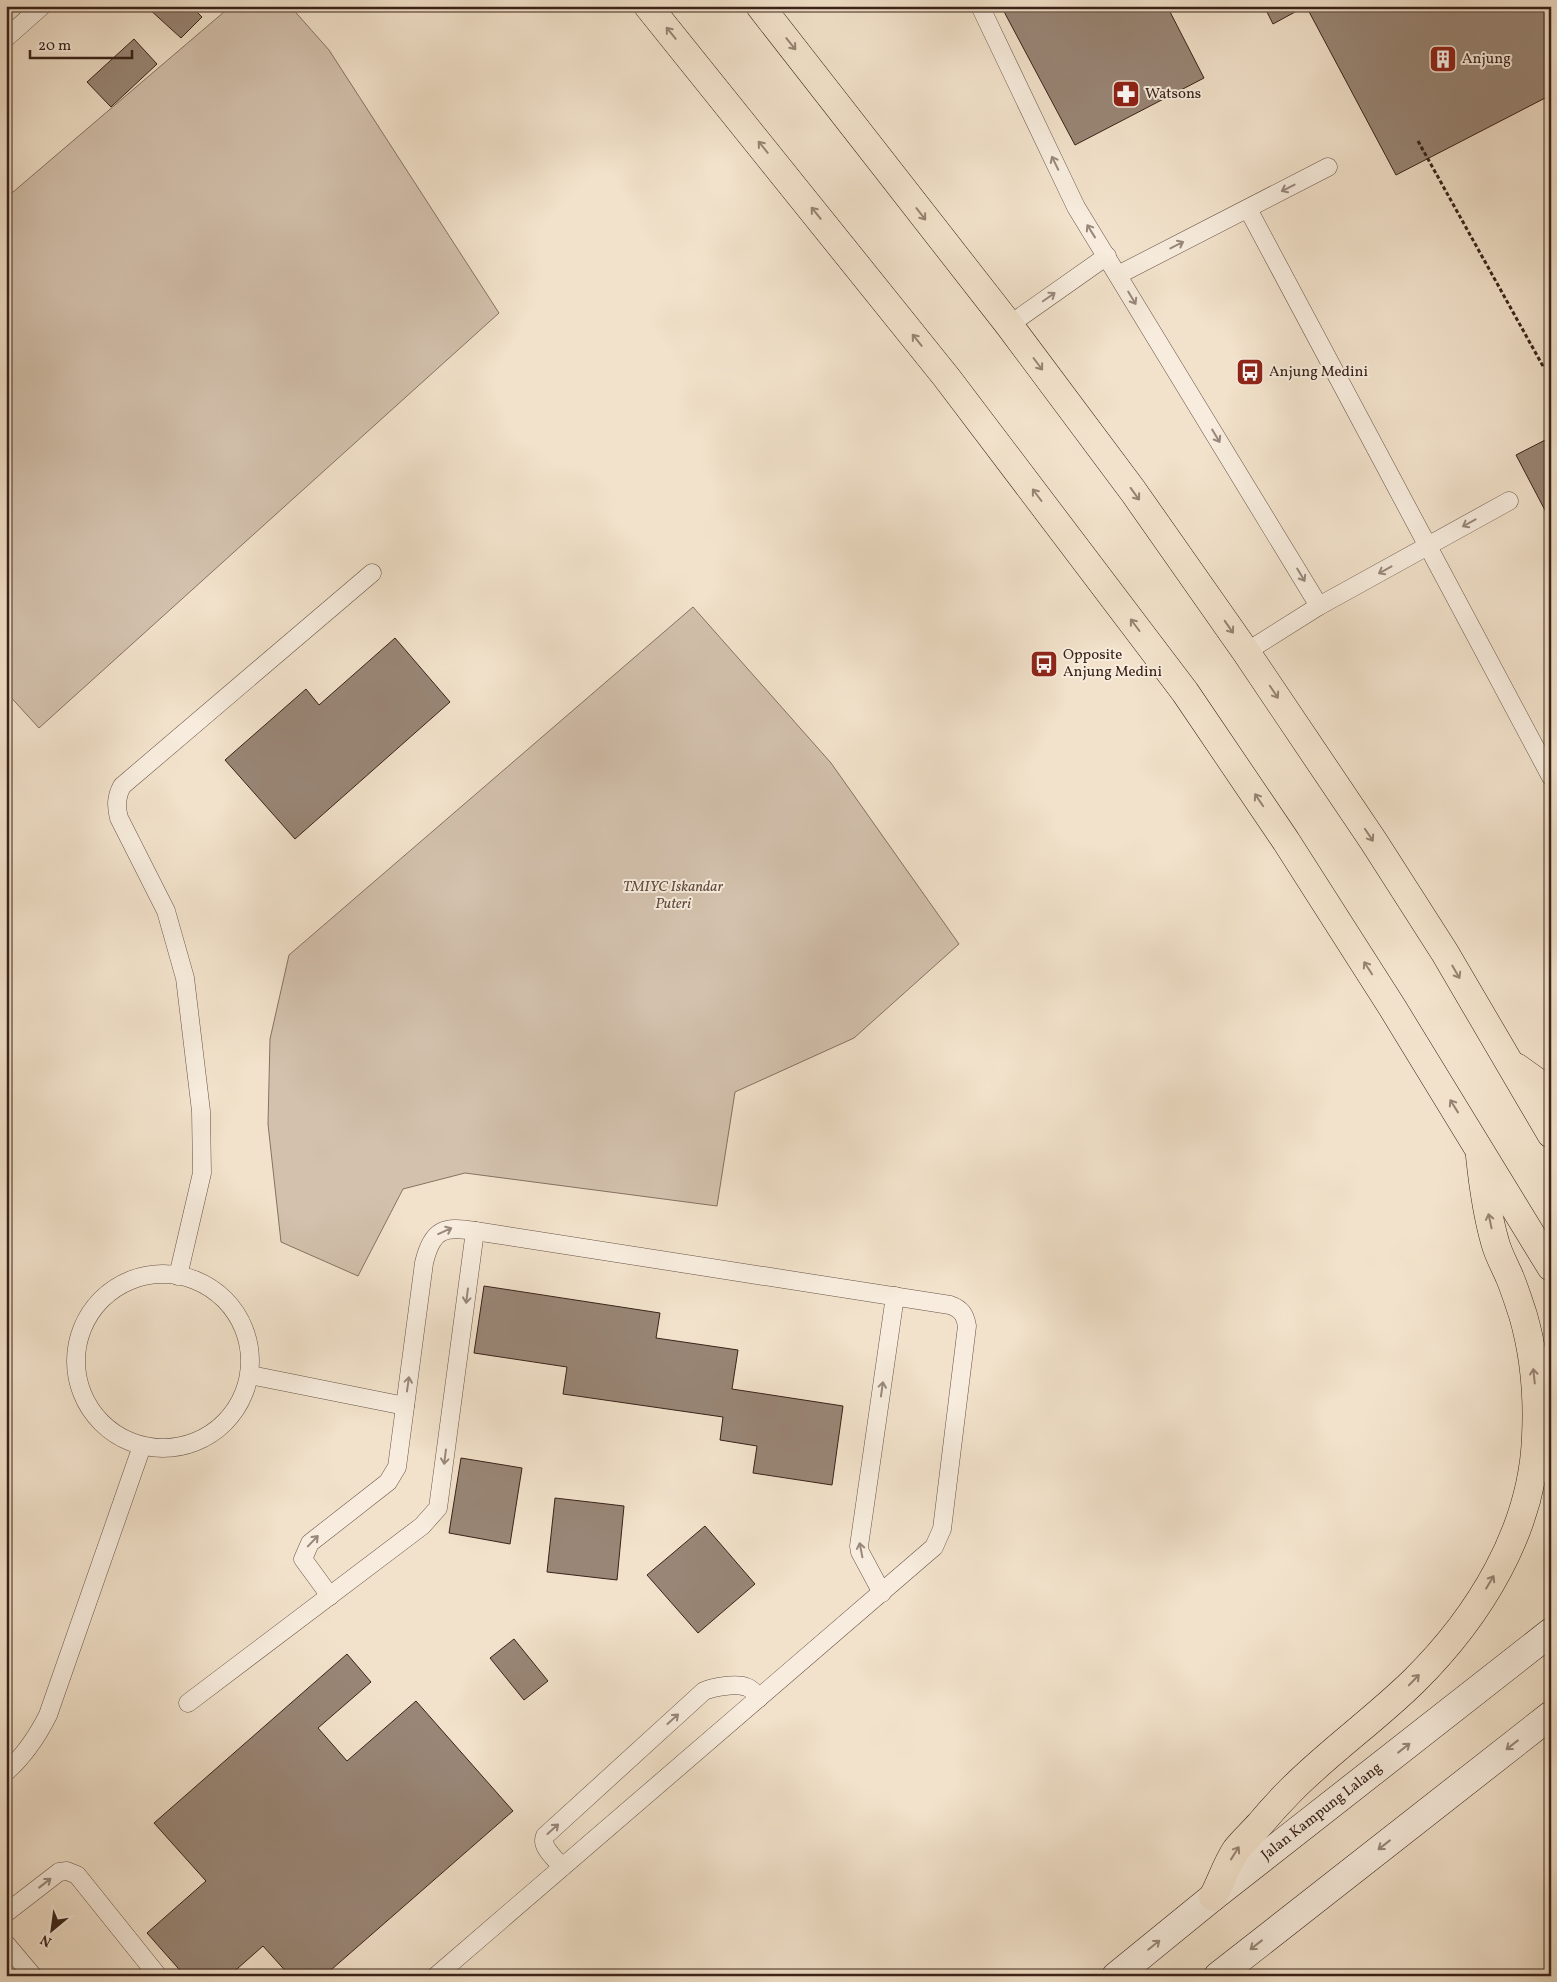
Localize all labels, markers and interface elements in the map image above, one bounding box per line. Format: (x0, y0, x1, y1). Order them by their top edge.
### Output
one-way arrow (665, 27, 676, 40)
scale bar (30, 28, 132, 60)
text: 20 m (38, 36, 71, 57)
one-way arrow (785, 37, 796, 50)
building icon: Anjung (1428, 44, 1458, 74)
place label: Anjung (1462, 49, 1511, 70)
pharmacy icon: Watsons (1111, 79, 1141, 109)
place label: Watsons (1145, 84, 1201, 105)
one-way arrow (758, 141, 769, 154)
one-way arrow (1050, 156, 1059, 171)
one-way arrow (1281, 184, 1296, 193)
one-way arrow (810, 206, 821, 219)
one-way arrow (916, 207, 927, 220)
one-way arrow (1086, 225, 1096, 239)
one-way arrow (1169, 240, 1184, 249)
one-way arrow (1127, 290, 1137, 304)
one-way arrow (1042, 292, 1056, 302)
one-way arrow (912, 333, 923, 346)
one-way arrow (1033, 357, 1043, 371)
bus stop icon: Anjung Medini (1235, 357, 1265, 387)
place label: Anjung Medini (1269, 362, 1368, 383)
one-way arrow (1212, 429, 1222, 443)
one-way arrow (1130, 487, 1140, 501)
one-way arrow (1031, 489, 1042, 502)
one-way arrow (1461, 518, 1476, 528)
one-way arrow (1379, 565, 1393, 575)
one-way arrow (1296, 568, 1306, 582)
one-way arrow (1129, 619, 1140, 632)
one-way arrow (1224, 620, 1234, 634)
place label: Opposite Anjung Medini (1063, 645, 1162, 683)
bus stop icon: Opposite Anjung Medini (1029, 649, 1059, 679)
one-way arrow (1269, 685, 1279, 699)
one-way arrow (1254, 794, 1264, 808)
one-way arrow (1364, 827, 1374, 841)
park label: TMIYC Iskandar Puteri (623, 877, 723, 915)
one-way arrow (1362, 962, 1372, 976)
one-way arrow (1452, 965, 1462, 979)
one-way arrow (1448, 1099, 1459, 1113)
one-way arrow (1485, 1213, 1494, 1229)
one-way arrow (438, 1226, 453, 1236)
one-way arrow (461, 1288, 471, 1304)
one-way arrow (1529, 1369, 1539, 1385)
one-way arrow (403, 1376, 413, 1392)
one-way arrow (877, 1381, 887, 1397)
one-way arrow (440, 1449, 450, 1465)
one-way arrow (307, 1535, 319, 1547)
one-way arrow (856, 1542, 865, 1558)
one-way arrow (1486, 1576, 1496, 1590)
one-way arrow (1408, 1674, 1421, 1686)
one-way arrow (667, 1714, 680, 1725)
one-way arrow (1505, 1740, 1519, 1750)
one-way arrow (1397, 1743, 1410, 1754)
street label: Jalan Kampung Lalang (1257, 1758, 1387, 1866)
one-way arrow (547, 1823, 560, 1835)
one-way arrow (1378, 1840, 1391, 1851)
one-way arrow (1231, 1847, 1241, 1861)
one-way arrow (38, 1878, 52, 1888)
north arrow (28, 1904, 78, 1954)
text: N (37, 1929, 55, 1951)
one-way arrow (1147, 1940, 1160, 1951)
one-way arrow (1250, 1940, 1263, 1951)

